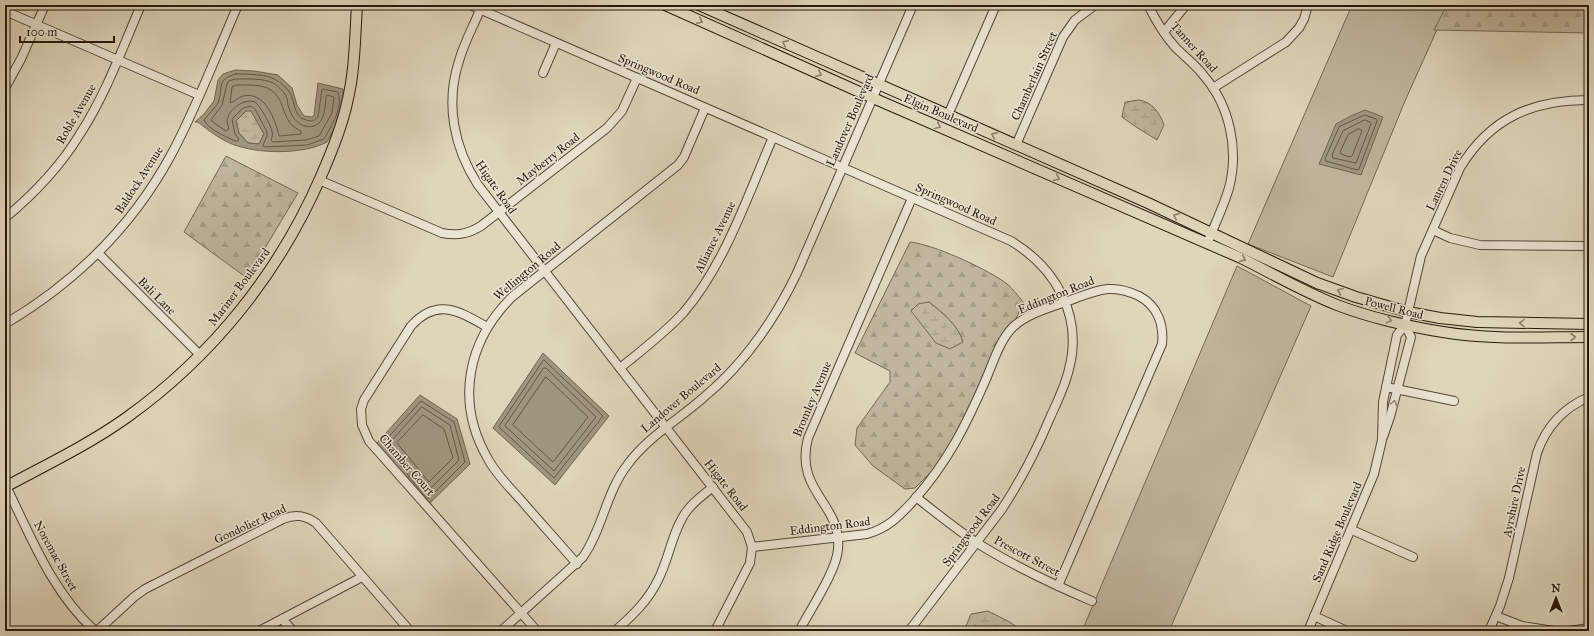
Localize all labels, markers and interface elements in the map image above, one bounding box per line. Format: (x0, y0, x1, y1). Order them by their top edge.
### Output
one-way arrow (696, 16, 704, 24)
scale bar (20, 18, 114, 44)
street label: Tanner Road (1168, 19, 1220, 75)
text: 100 m (26, 25, 57, 39)
street label: Chamberlain Street (1008, 29, 1060, 123)
one-way arrow (782, 40, 789, 48)
street label: Springwood Road (616, 51, 702, 98)
one-way arrow (815, 69, 823, 77)
street label: Landover Boulevard (823, 71, 877, 169)
street label: Roble Avenue (53, 81, 99, 147)
street label: Elgin Boulevard (901, 91, 980, 136)
one-way arrow (934, 121, 942, 129)
street label: Mayberry Road (514, 130, 582, 188)
one-way arrow (990, 132, 998, 140)
street label: Baldock Avenue (112, 144, 166, 216)
street label: Lauren Drive (1423, 147, 1465, 213)
street label: Higate Road (472, 158, 519, 217)
one-way arrow (1053, 173, 1061, 181)
street label: Springwood Road (913, 180, 999, 229)
street label: Alliance Avenue (691, 199, 738, 276)
one-way arrow (1173, 213, 1181, 221)
street label: Wellington Road (491, 239, 564, 304)
street label: Mariner Boulevard (205, 245, 273, 329)
one-way arrow (1238, 254, 1246, 262)
street label: Eddington Road (1016, 273, 1097, 318)
street label: Bali Lane (135, 274, 179, 318)
one-way arrow (1336, 288, 1343, 296)
street label: Powell Road (1363, 294, 1425, 322)
one-way arrow (1385, 315, 1392, 324)
one-way arrow (1519, 319, 1525, 327)
one-way arrow (1570, 333, 1576, 341)
street label: Bromley Avenue (790, 359, 834, 439)
street label: Landover Boulevard (638, 360, 724, 436)
one-way arrow (1389, 400, 1398, 407)
street label: Chamber Court (376, 431, 438, 499)
street label: Higate Road (701, 456, 751, 514)
street label: Ayrshire Drive (1499, 465, 1528, 540)
street label: Sand Ridge Boulevard (1309, 480, 1365, 585)
street label: Springwood Road (939, 491, 1004, 570)
street label: Gondolier Road (212, 501, 288, 547)
street label: Eddington Road (789, 514, 871, 539)
street label: Noremac Street (31, 518, 81, 594)
street label: Prescott Street (992, 533, 1063, 580)
north arrow (1536, 578, 1576, 618)
text: N (1551, 582, 1561, 595)

